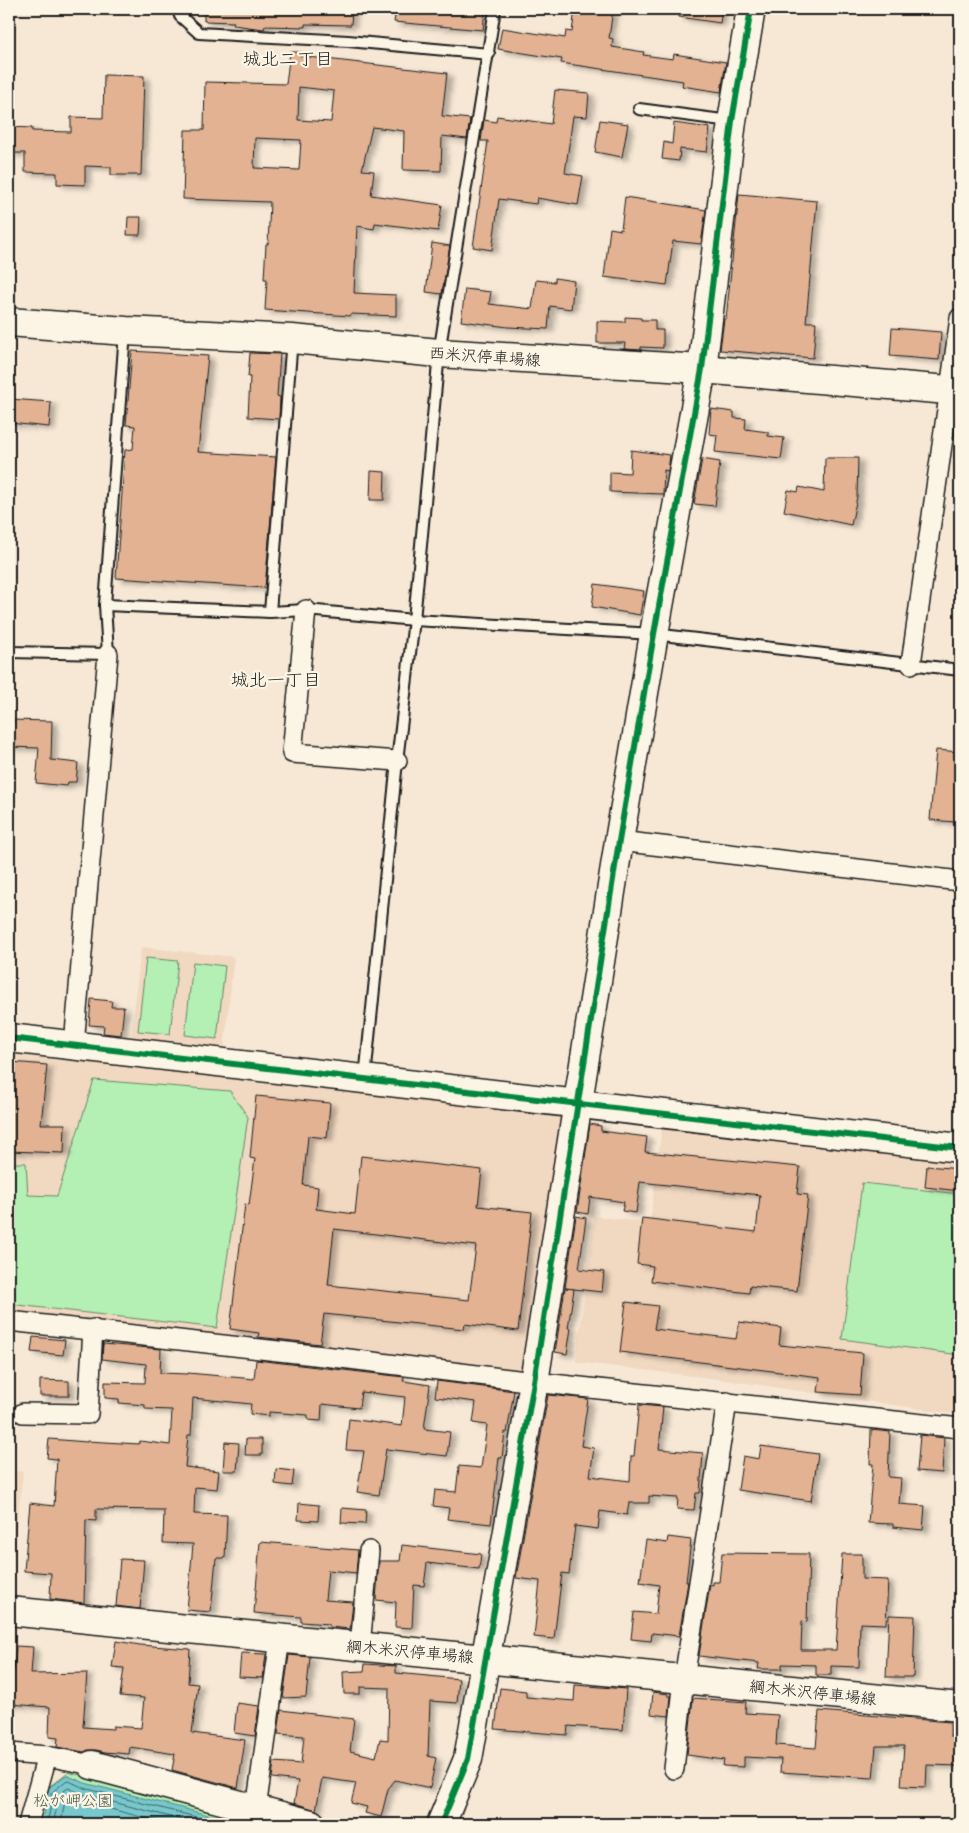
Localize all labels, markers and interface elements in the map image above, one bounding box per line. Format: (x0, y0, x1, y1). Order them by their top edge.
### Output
district label: 城北二丁目 (243, 46, 333, 71)
street label: 西米沢停車場線 (428, 341, 542, 371)
district label: 城北一丁目 (231, 667, 321, 692)
street label: 綱木米沢停車場線 (345, 1634, 475, 1668)
street label: 綱木米沢停車場線 (748, 1674, 878, 1710)
park label: 松が岬公園 (33, 1789, 113, 1811)

